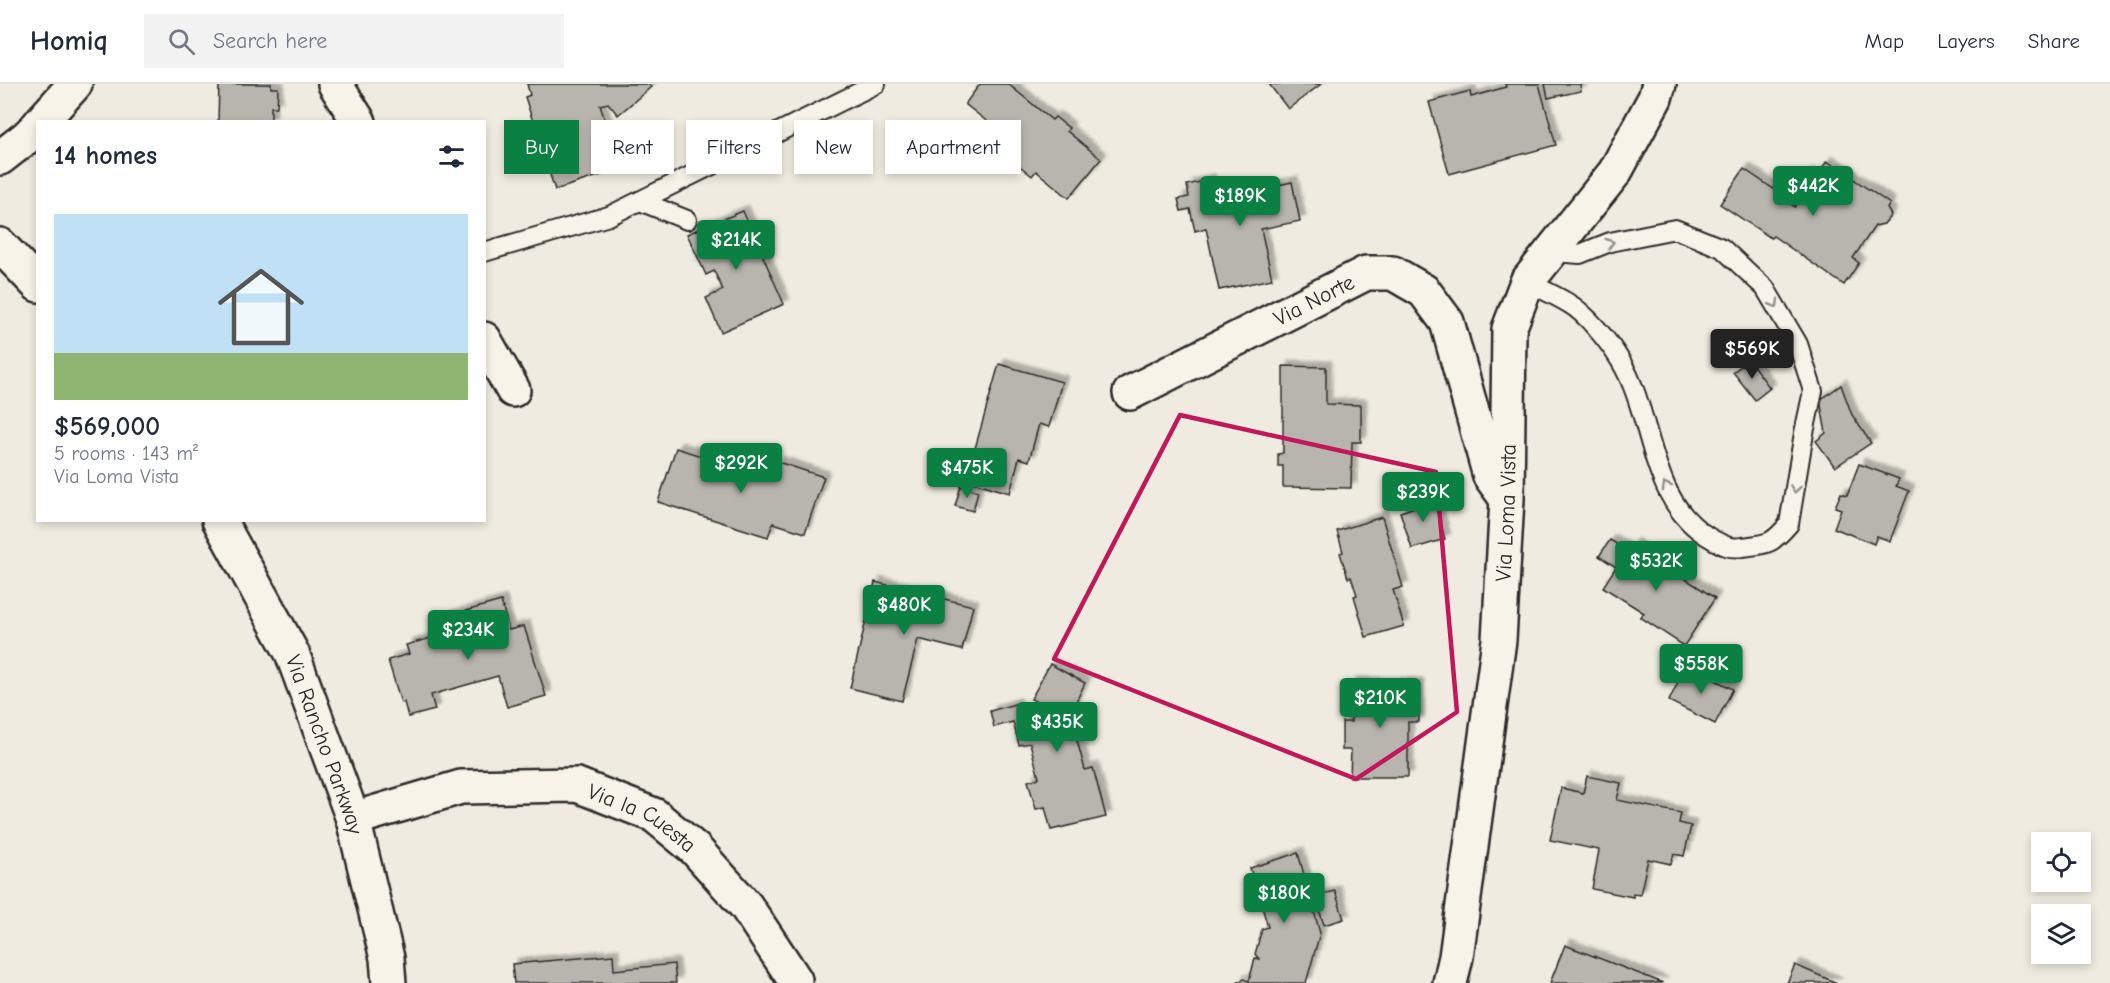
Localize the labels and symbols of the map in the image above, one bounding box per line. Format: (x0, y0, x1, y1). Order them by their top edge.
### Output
pin: $442K (1771, 166, 1855, 217)
pin: $189K (1198, 176, 1282, 227)
pin: $214K (694, 220, 778, 271)
one-way arrow (1604, 238, 1615, 250)
street label: Via Norte (1269, 269, 1359, 332)
one-way arrow (1767, 298, 1779, 308)
pin: $569K (1710, 329, 1794, 380)
pin: $292K (699, 443, 783, 494)
street label: Via Loma Vista (1490, 444, 1522, 582)
pin: $475K (925, 448, 1009, 499)
pin: $239K (1381, 472, 1465, 523)
one-way arrow (1662, 482, 1673, 493)
one-way arrow (1789, 484, 1802, 494)
pin: $532K (1614, 541, 1698, 592)
pin: $480K (862, 585, 946, 636)
pin: $234K (426, 610, 510, 661)
pin: $558K (1659, 644, 1743, 695)
street label: Via Rancho Parkway (280, 651, 368, 837)
pin: $210K (1338, 678, 1422, 729)
pin: $435K (1015, 702, 1099, 753)
street label: Via la Cuesta (584, 778, 701, 858)
pin: $180K (1242, 873, 1326, 924)

